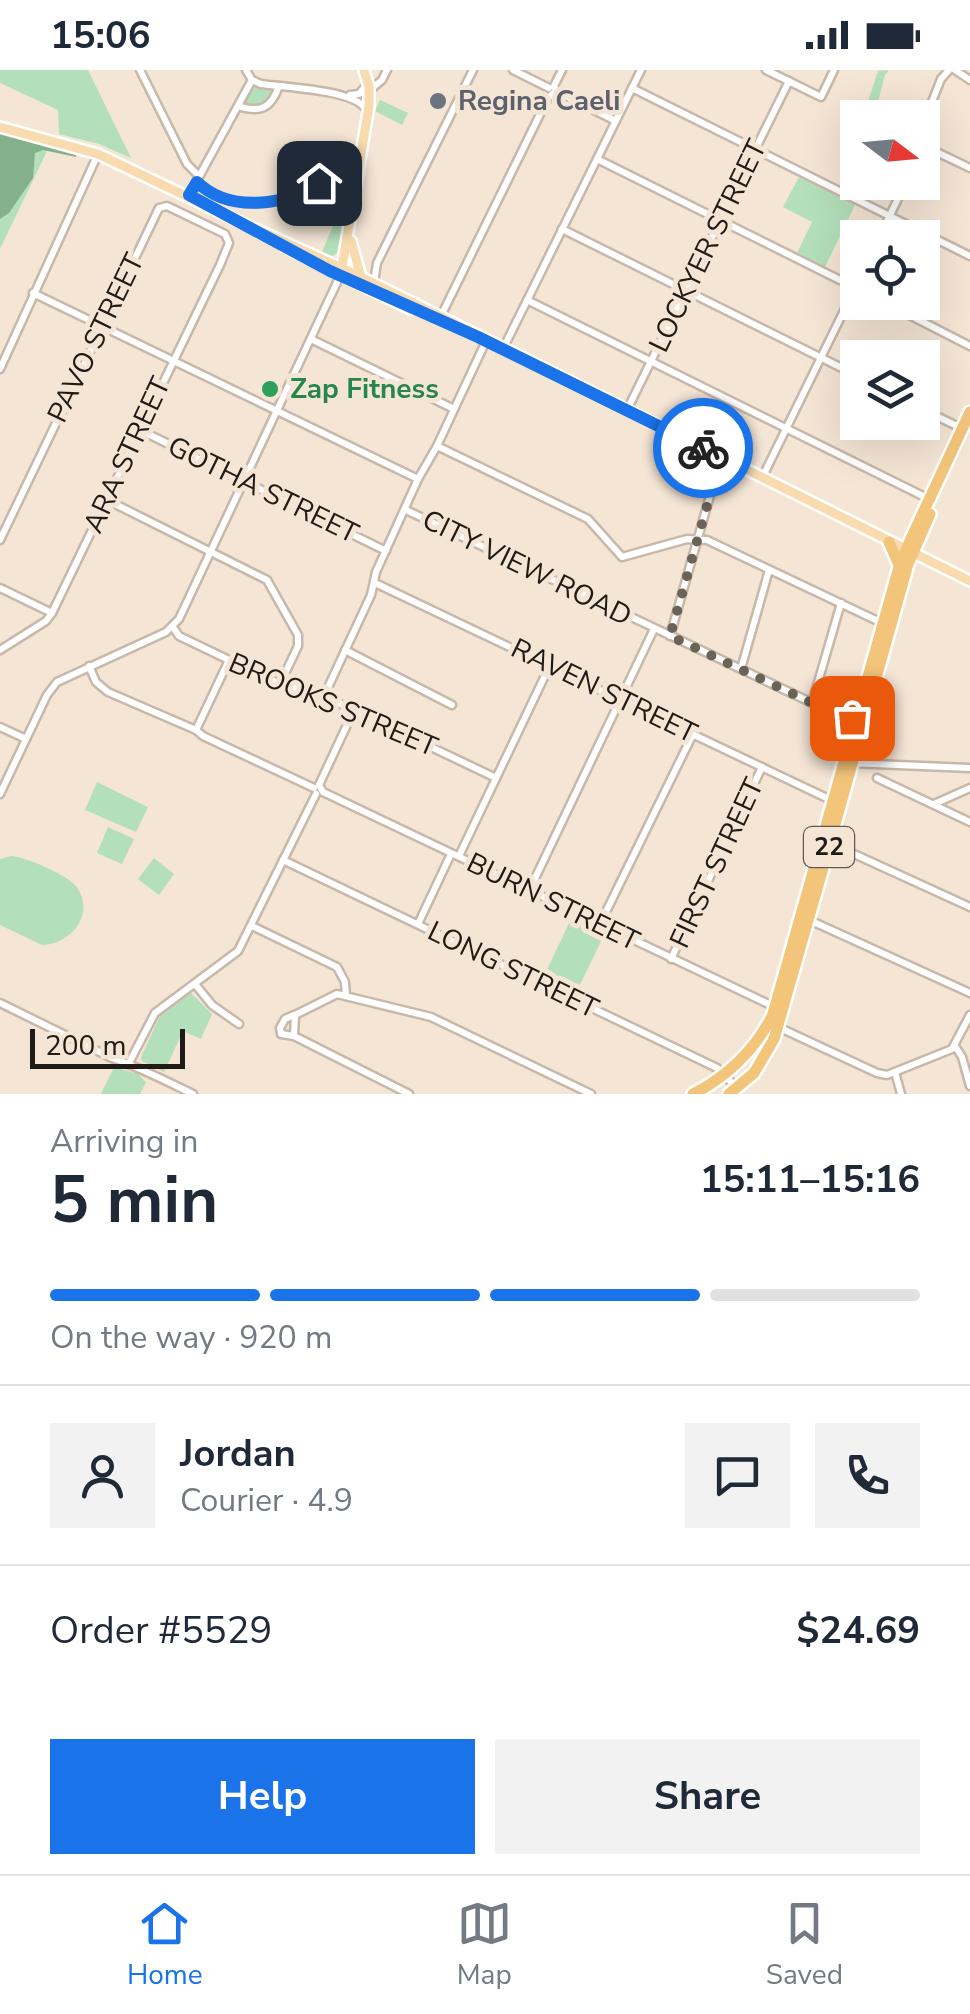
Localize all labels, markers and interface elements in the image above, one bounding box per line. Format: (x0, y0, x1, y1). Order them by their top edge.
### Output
text: 15:06 (50, 10, 151, 61)
place label: Regina Caeli (458, 82, 620, 120)
marker: Regina Caeli (427, 90, 449, 112)
north arrow (840, 100, 940, 200)
map controls (840, 100, 940, 440)
street label: LOCKYER STREET (640, 133, 776, 359)
pin (277, 141, 362, 226)
icon: home (292, 156, 347, 211)
button: locate (840, 220, 940, 320)
street label: PAVO STREET (39, 247, 153, 429)
button: layers (840, 340, 940, 440)
place label: Zap Fitness (290, 370, 439, 408)
street label: ARA STREET (74, 371, 180, 539)
marker: Zap Fitness (259, 378, 281, 400)
courier (653, 398, 753, 498)
icon: bike (676, 421, 731, 476)
street label: GOTHA STREET (161, 427, 365, 553)
street label: CITY VIEW ROAD (416, 501, 638, 635)
street label: RAVEN STREET (505, 630, 703, 752)
street label: BROOKS STREET (223, 644, 443, 766)
pin (810, 676, 895, 761)
icon: bag (825, 691, 880, 746)
street label: FIRST STREET (661, 772, 773, 954)
road number: 22 (804, 827, 854, 867)
street label: BURN STREET (460, 844, 646, 960)
street label: LONG STREET (421, 912, 605, 1028)
scale bar (30, 1024, 185, 1068)
text: 200 m (45, 1027, 127, 1065)
text: Arriving in (50, 1120, 198, 1163)
text: 15:11–15:16 (700, 1154, 920, 1205)
text: 5 min (50, 1156, 218, 1245)
text: On the way · 920 m (50, 1316, 332, 1359)
button: person (50, 1423, 155, 1528)
button: chat (685, 1423, 790, 1528)
button: phone (815, 1423, 920, 1528)
text: Jordan (180, 1428, 296, 1479)
text: Courier · 4.9 (180, 1479, 353, 1522)
text: Order #5529 (50, 1605, 272, 1656)
text: $24.69 (797, 1605, 920, 1656)
button: Help (50, 1739, 475, 1854)
button: Share (495, 1739, 920, 1854)
tab: Home (127, 1896, 203, 1994)
tab: Map (457, 1896, 512, 1994)
tab: Saved (766, 1896, 843, 1994)

